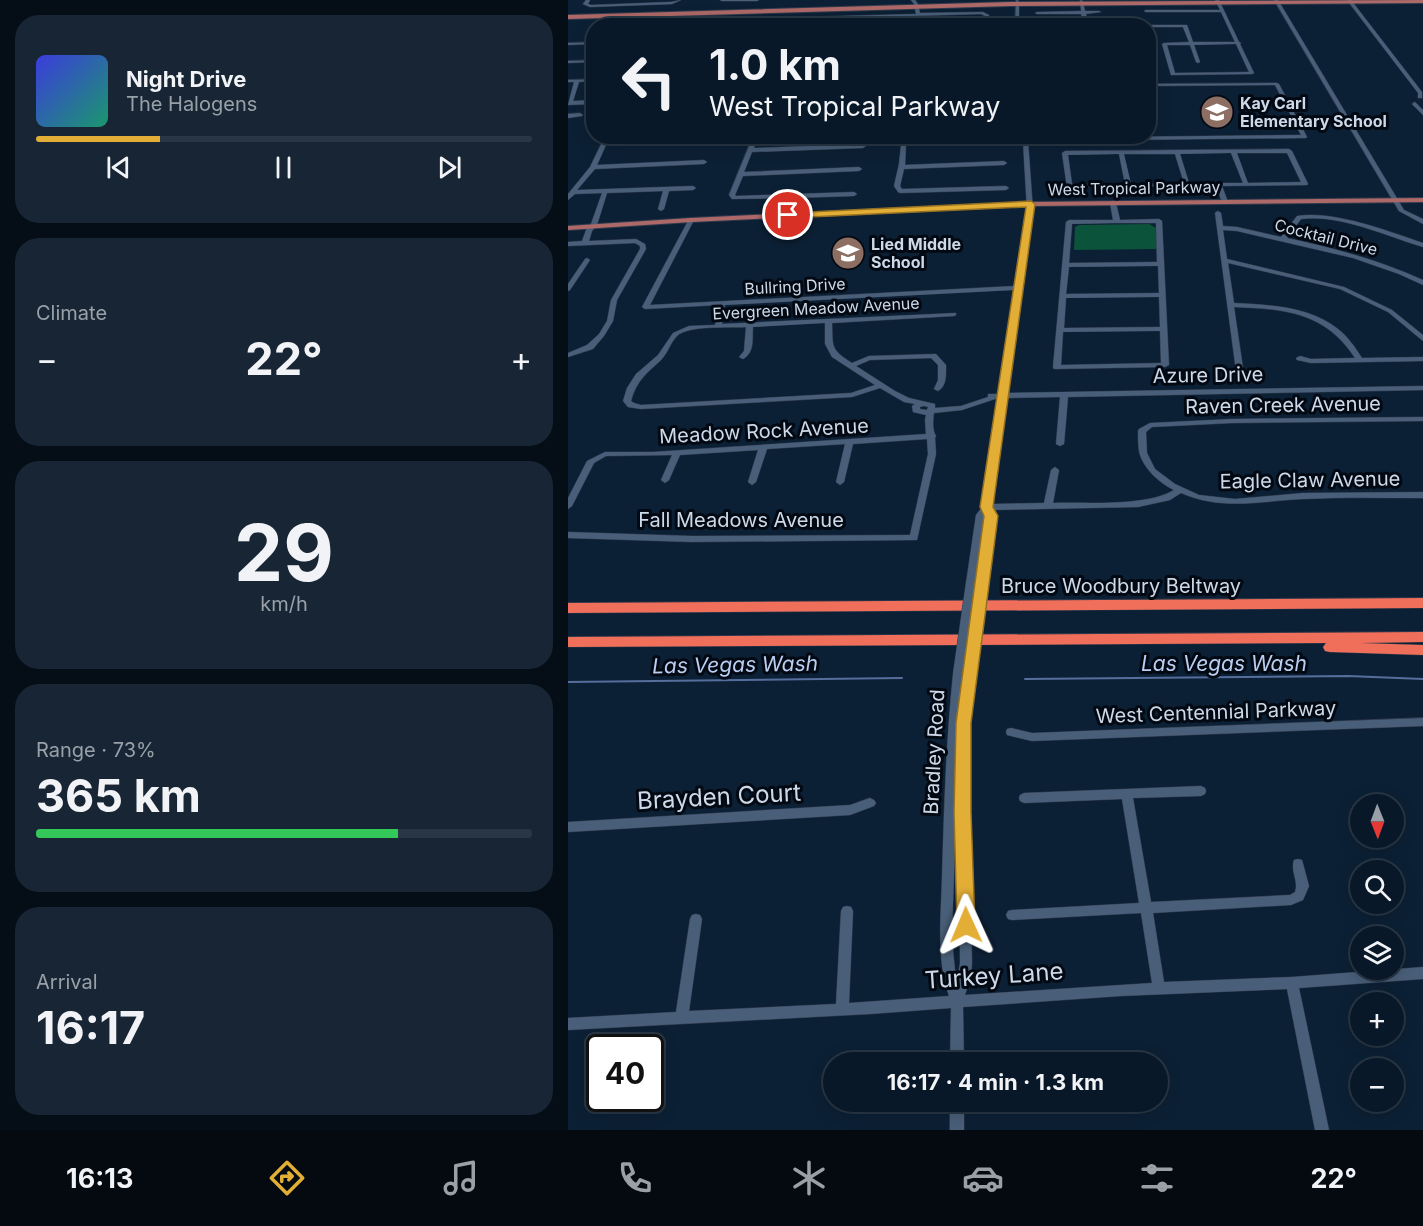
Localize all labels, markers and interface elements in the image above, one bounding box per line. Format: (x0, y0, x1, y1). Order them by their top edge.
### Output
text: 1.0 km (709, 39, 841, 90)
icon: left (610, 42, 688, 120)
text: Night Drive (126, 66, 246, 92)
text: West Tropical Parkway (709, 90, 1000, 123)
text: The Halogens (126, 92, 257, 116)
place label: Kay Carl Elementary School (1240, 93, 1387, 131)
school or university icon: Kay Carl Elementary School (1199, 94, 1235, 130)
icon: previous (102, 151, 135, 184)
icon: pause (267, 151, 300, 184)
icon: next (433, 151, 466, 184)
street label: West Tropical Parkway (1048, 176, 1220, 200)
pin (762, 189, 813, 240)
icon: arrive (771, 198, 804, 231)
street label: Cocktail Drive (1272, 215, 1380, 259)
place label: Lied Middle School (871, 234, 961, 272)
school or university icon: Lied Middle School (830, 235, 866, 271)
street label: Bullring Drive (744, 273, 846, 299)
street label: Evergreen Meadow Avenue (712, 293, 920, 323)
text: Climate (36, 301, 107, 325)
text: 22° (245, 331, 323, 386)
text: − (36, 339, 58, 379)
text: + (510, 339, 532, 379)
street label: Azure Drive (1152, 362, 1264, 388)
street label: Raven Creek Avenue (1185, 391, 1381, 419)
street label: Meadow Rock Avenue (659, 414, 869, 448)
street label: Eagle Claw Avenue (1220, 466, 1400, 494)
text: 29 (234, 505, 334, 600)
street label: Fall Meadows Avenue (638, 508, 844, 532)
street label: Bruce Woodbury Beltway (1001, 574, 1241, 598)
text: km/h (260, 592, 308, 616)
water label: Las Vegas Wash (652, 651, 818, 678)
water label: Las Vegas Wash (1141, 651, 1307, 676)
street label: Bradley Road (919, 689, 949, 815)
street label: West Centennial Parkway (1095, 696, 1337, 728)
text: Range · 73% (36, 738, 156, 762)
text: 365 km (36, 768, 201, 823)
street label: Brayden Court (636, 778, 802, 815)
north arrow (1350, 794, 1404, 848)
map controls (1350, 794, 1404, 1112)
button: search (1350, 860, 1404, 914)
position arrow (934, 893, 998, 957)
button: layers (1350, 926, 1404, 980)
street label: Turkey Lane (924, 956, 1064, 995)
text: Arrival (36, 970, 98, 994)
button: + (1350, 992, 1404, 1046)
text: 16:17 (36, 1000, 145, 1055)
speed limit sign: 40 (586, 1034, 664, 1112)
button: − (1350, 1058, 1404, 1112)
text: 16:17 · 4 min · 1.3 km (887, 1069, 1104, 1095)
icon: directions (266, 1157, 308, 1199)
icon: music (440, 1157, 482, 1199)
icon: phone (614, 1157, 656, 1199)
icon: climate (788, 1157, 830, 1199)
icon: car (962, 1157, 1004, 1199)
icon: filters (1136, 1157, 1178, 1199)
text: 16:13 (66, 1162, 133, 1195)
text: 22° (1310, 1162, 1357, 1195)

